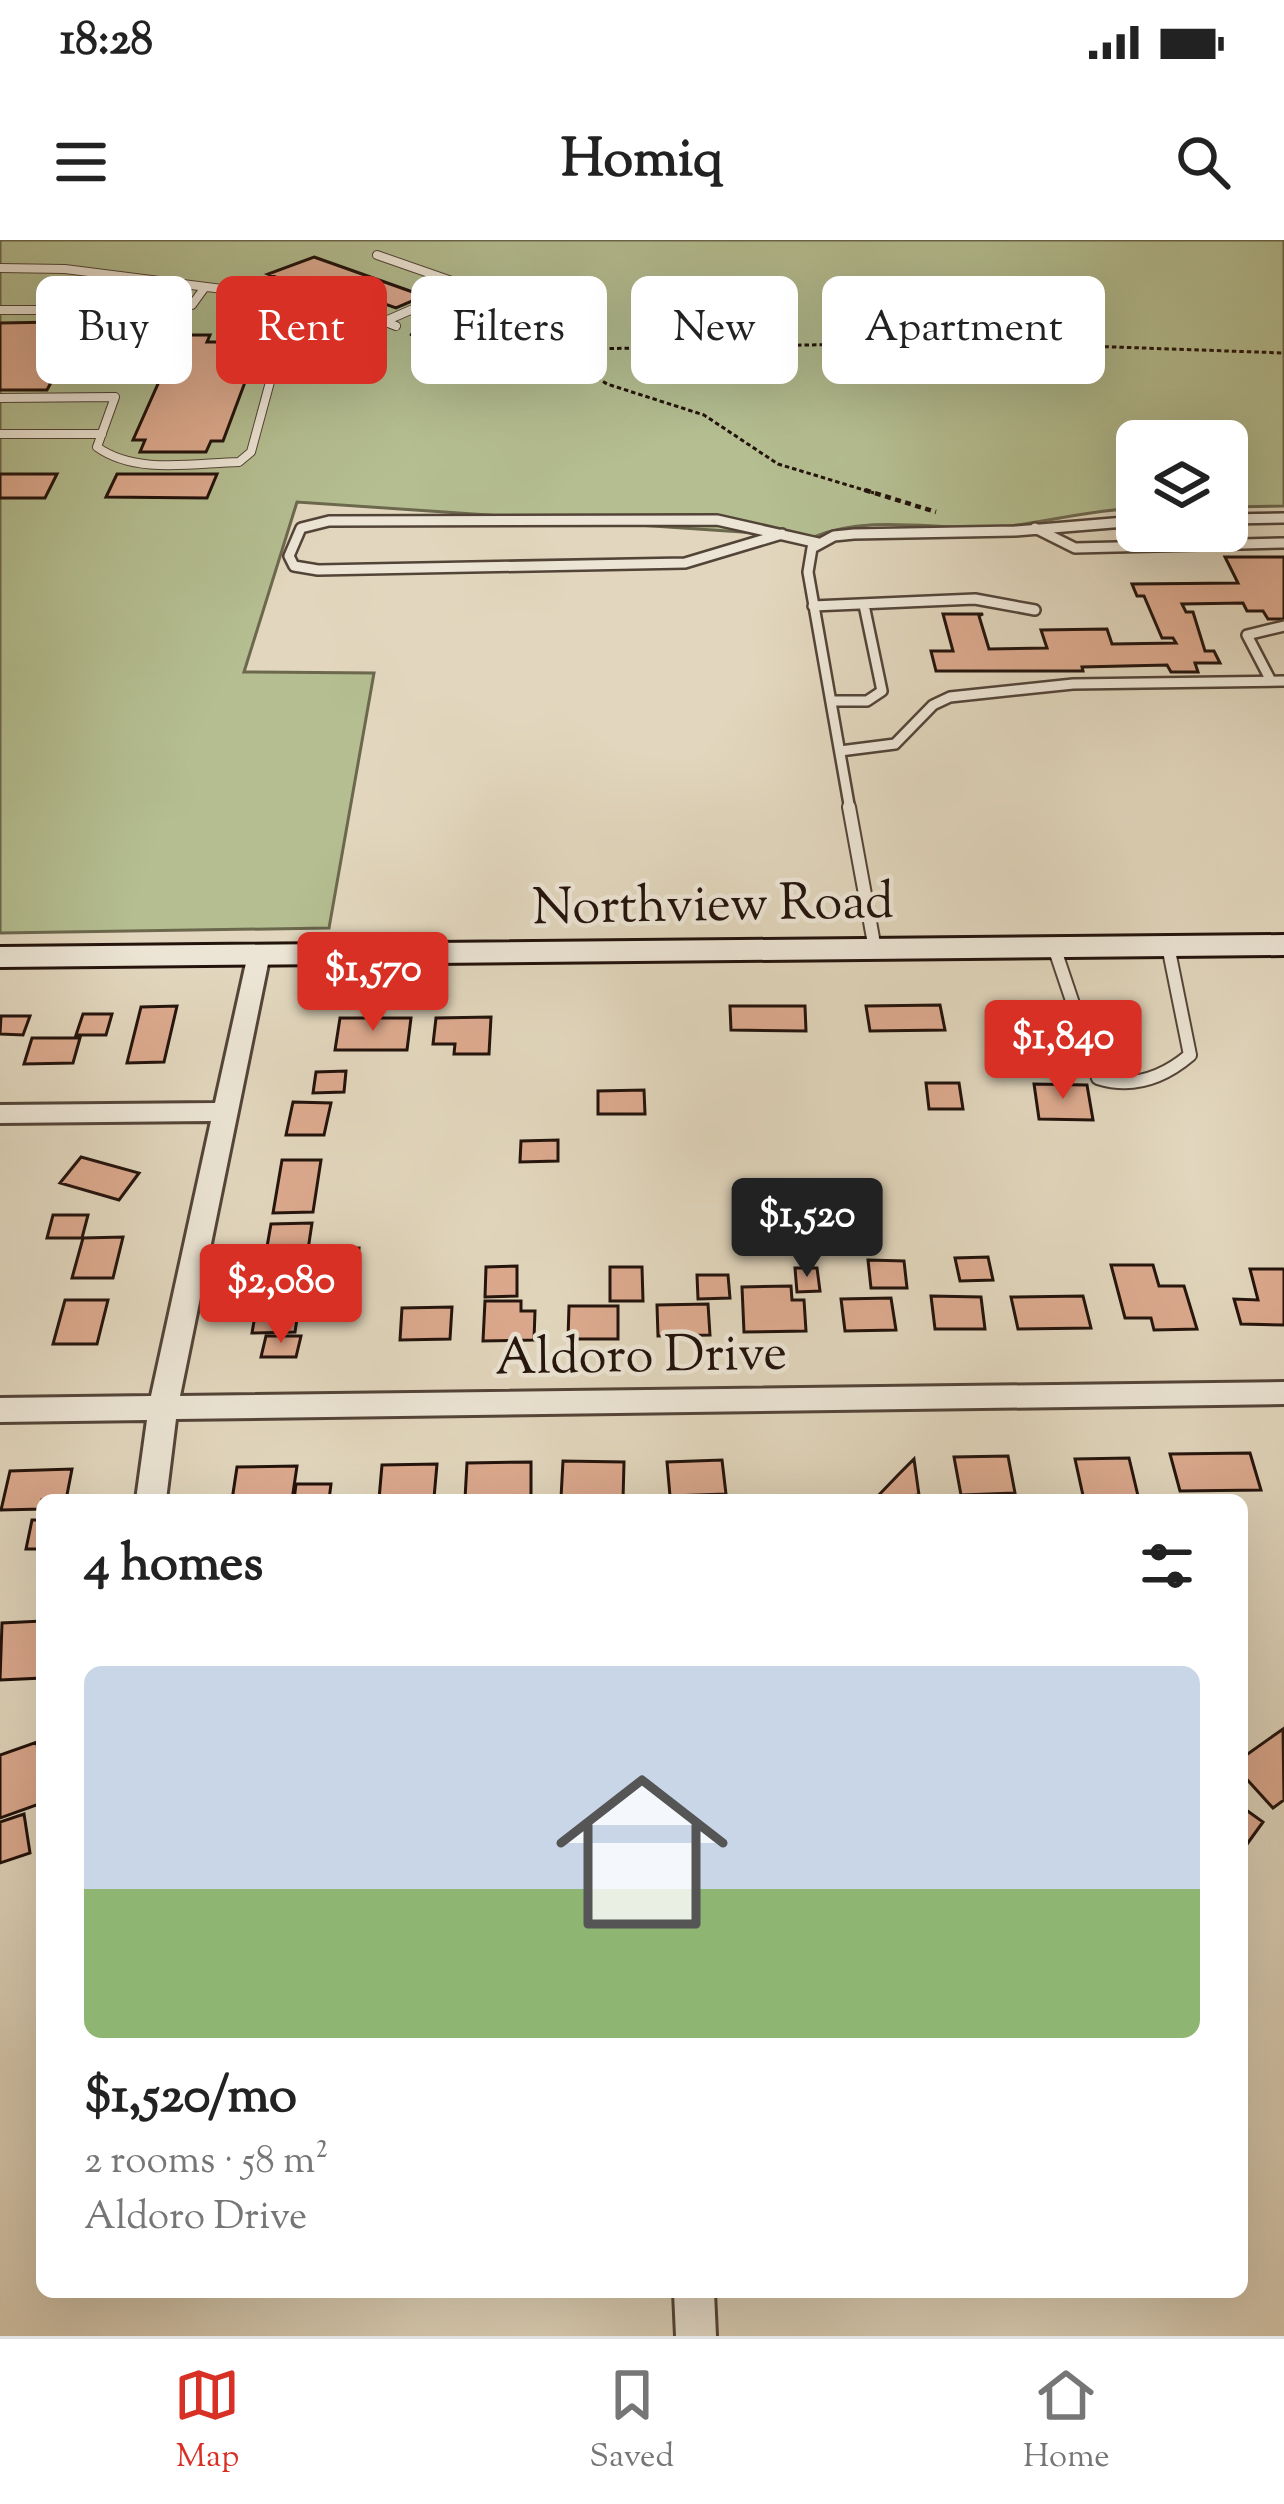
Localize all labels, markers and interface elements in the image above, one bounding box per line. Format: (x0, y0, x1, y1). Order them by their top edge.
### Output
text: 18:28 (60, 10, 153, 75)
text: Homiq (561, 123, 723, 201)
icon: menu (48, 129, 114, 195)
icon: search (1170, 129, 1236, 195)
chip: Buy (36, 276, 192, 384)
chip: Rent (216, 276, 387, 384)
chip: Filters (411, 276, 607, 384)
chip: New (631, 276, 798, 384)
chip: Apartment (822, 276, 1105, 384)
map controls (1116, 420, 1248, 552)
button: layers (1116, 420, 1248, 552)
street label: Northview Road (532, 868, 894, 947)
pin: $1,570 (275, 932, 471, 1034)
text: $1,570 (324, 943, 422, 999)
pin: $1,840 (965, 1000, 1161, 1102)
text: $1,840 (1012, 1011, 1114, 1067)
pin: $1,520 (709, 1178, 905, 1280)
text: $1,520 (759, 1189, 855, 1245)
pin: $2,080 (183, 1244, 379, 1346)
text: $2,080 (227, 1255, 335, 1311)
street label: Aldoro Drive (495, 1319, 788, 1398)
text: 4 homes (84, 1530, 263, 1603)
icon: filters (1134, 1533, 1200, 1599)
icon: home (534, 1744, 750, 1960)
text: $1,520/mo (84, 2062, 297, 2135)
text: 2 rooms · 58 m² (84, 2135, 328, 2191)
text: Aldoro Drive (84, 2191, 307, 2247)
tab: Map (174, 2362, 240, 2482)
tab: Saved (589, 2362, 674, 2482)
tab: Home (1023, 2362, 1110, 2482)

